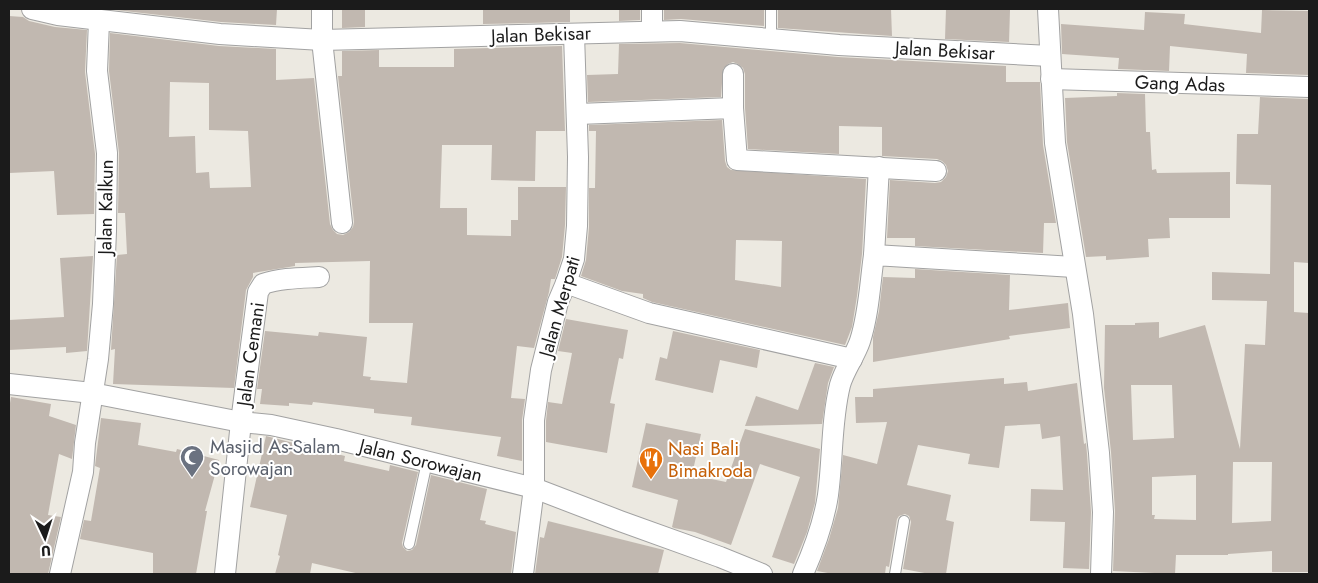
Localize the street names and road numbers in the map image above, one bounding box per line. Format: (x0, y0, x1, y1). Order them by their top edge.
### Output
street label: Jalan Bekisar (488, 19, 592, 50)
street label: Jalan Bekisar (891, 34, 996, 67)
street label: Gang Adas (1134, 68, 1226, 99)
street label: Jalan Kalkun (91, 159, 120, 258)
street label: Jalan Merpati (531, 252, 587, 363)
street label: Jalan Cemani (229, 300, 271, 411)
street label: Jalan Sorowajan (354, 431, 485, 489)

